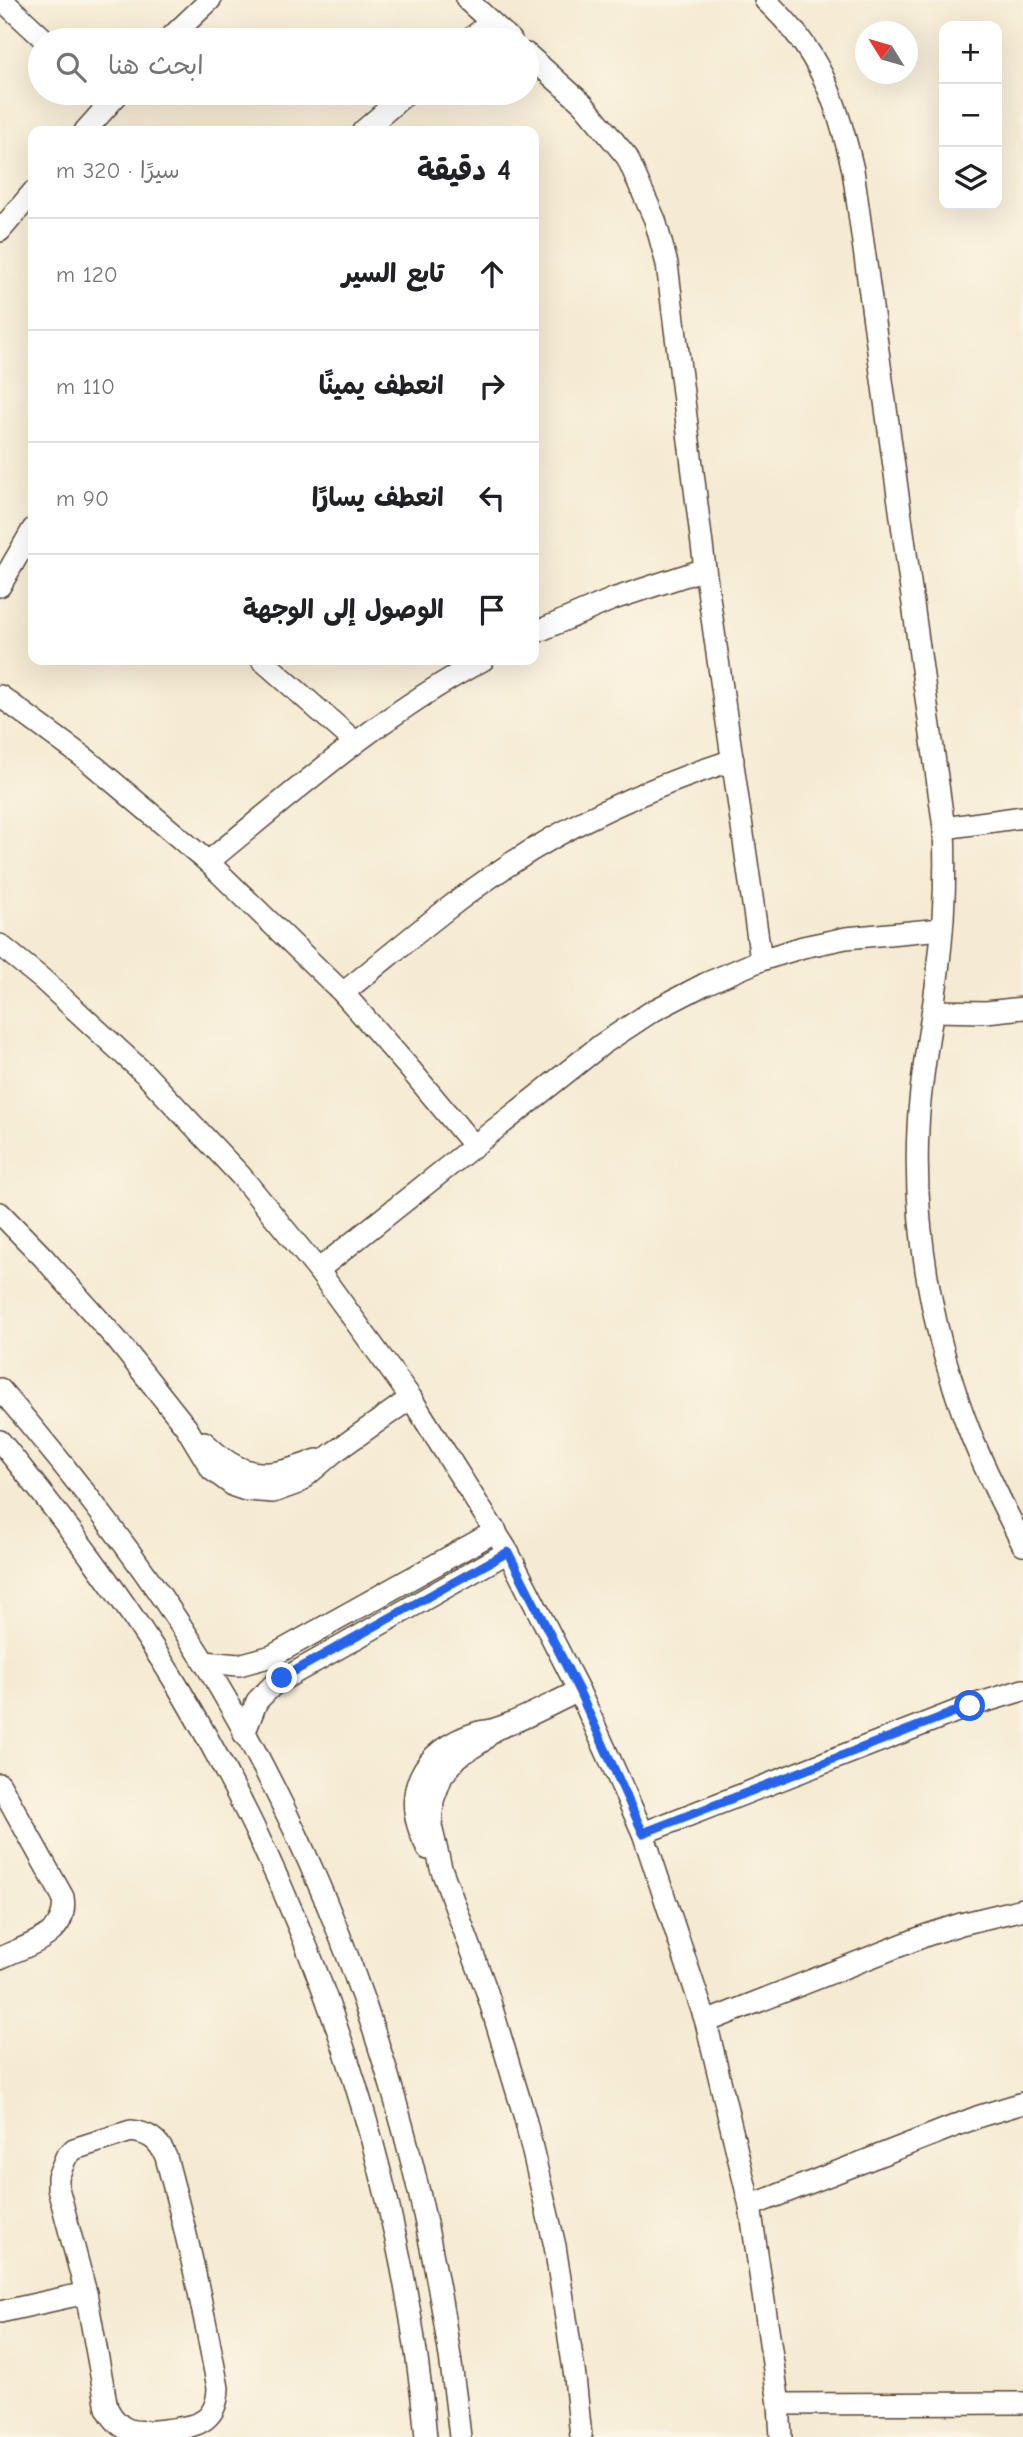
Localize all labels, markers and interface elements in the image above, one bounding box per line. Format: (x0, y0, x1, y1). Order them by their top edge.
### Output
north arrow (855, 21, 918, 84)
map controls (939, 21, 1002, 210)
button: + (939, 21, 1002, 84)
search box (28, 28, 539, 105)
icon: search (52, 48, 90, 86)
text: ابحث هنا (108, 51, 204, 81)
button: − (939, 84, 1002, 147)
button: layers (939, 147, 1002, 210)
text: 4 دقيقة (417, 153, 511, 188)
text: سيرًا · 320 m (56, 157, 180, 184)
icon: ahead (473, 255, 511, 293)
text: تابع السير (342, 259, 444, 289)
text: 120 m (56, 261, 118, 288)
icon: right (473, 367, 511, 405)
text: انعطف يمينًا (319, 371, 444, 401)
text: 110 m (56, 373, 115, 400)
icon: left (473, 479, 511, 517)
text: انعطف يسارًا (312, 483, 444, 513)
text: 90 m (56, 485, 109, 512)
icon: arrive (473, 591, 511, 629)
text: الوصول إلى الوجهة (243, 595, 444, 625)
route end (266, 1662, 297, 1693)
route start (954, 1690, 985, 1721)

